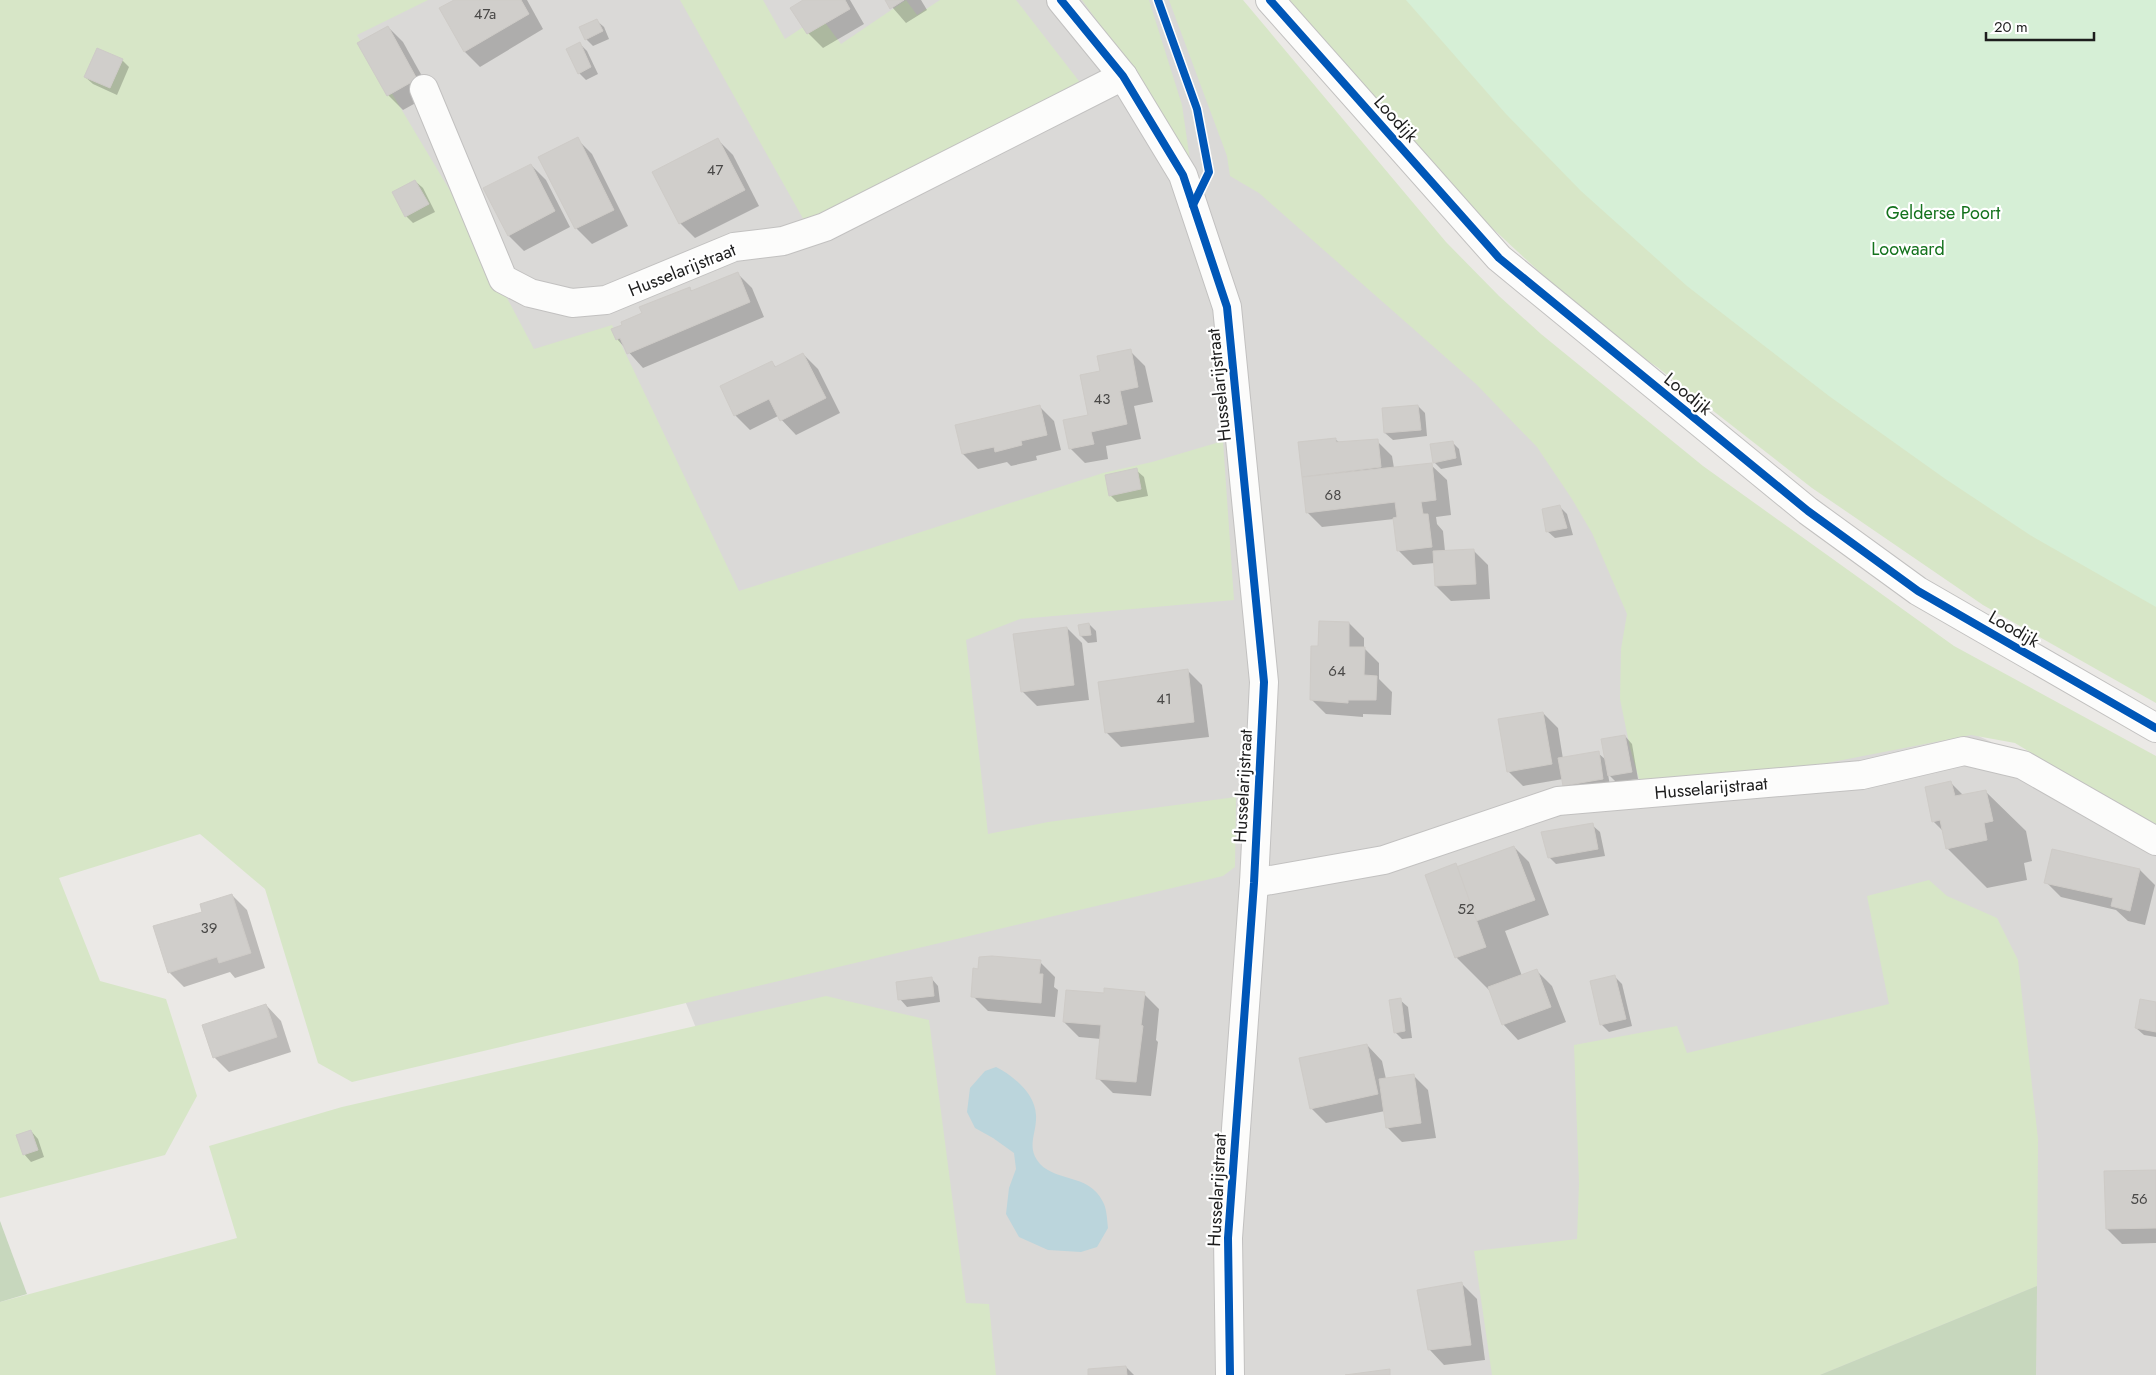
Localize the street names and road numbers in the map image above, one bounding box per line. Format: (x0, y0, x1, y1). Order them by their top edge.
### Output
street label: Loodijk (1368, 90, 1424, 148)
street label: Husselarijstraat (624, 236, 740, 303)
street label: Husselarijstraat (1200, 326, 1238, 443)
street label: Loodijk (1658, 367, 1718, 421)
street label: Loodijk (1984, 604, 2044, 654)
street label: Husselarijstraat (1227, 728, 1259, 843)
street label: Husselarijstraat (1653, 770, 1769, 806)
street label: Husselarijstraat (1201, 1132, 1233, 1247)

